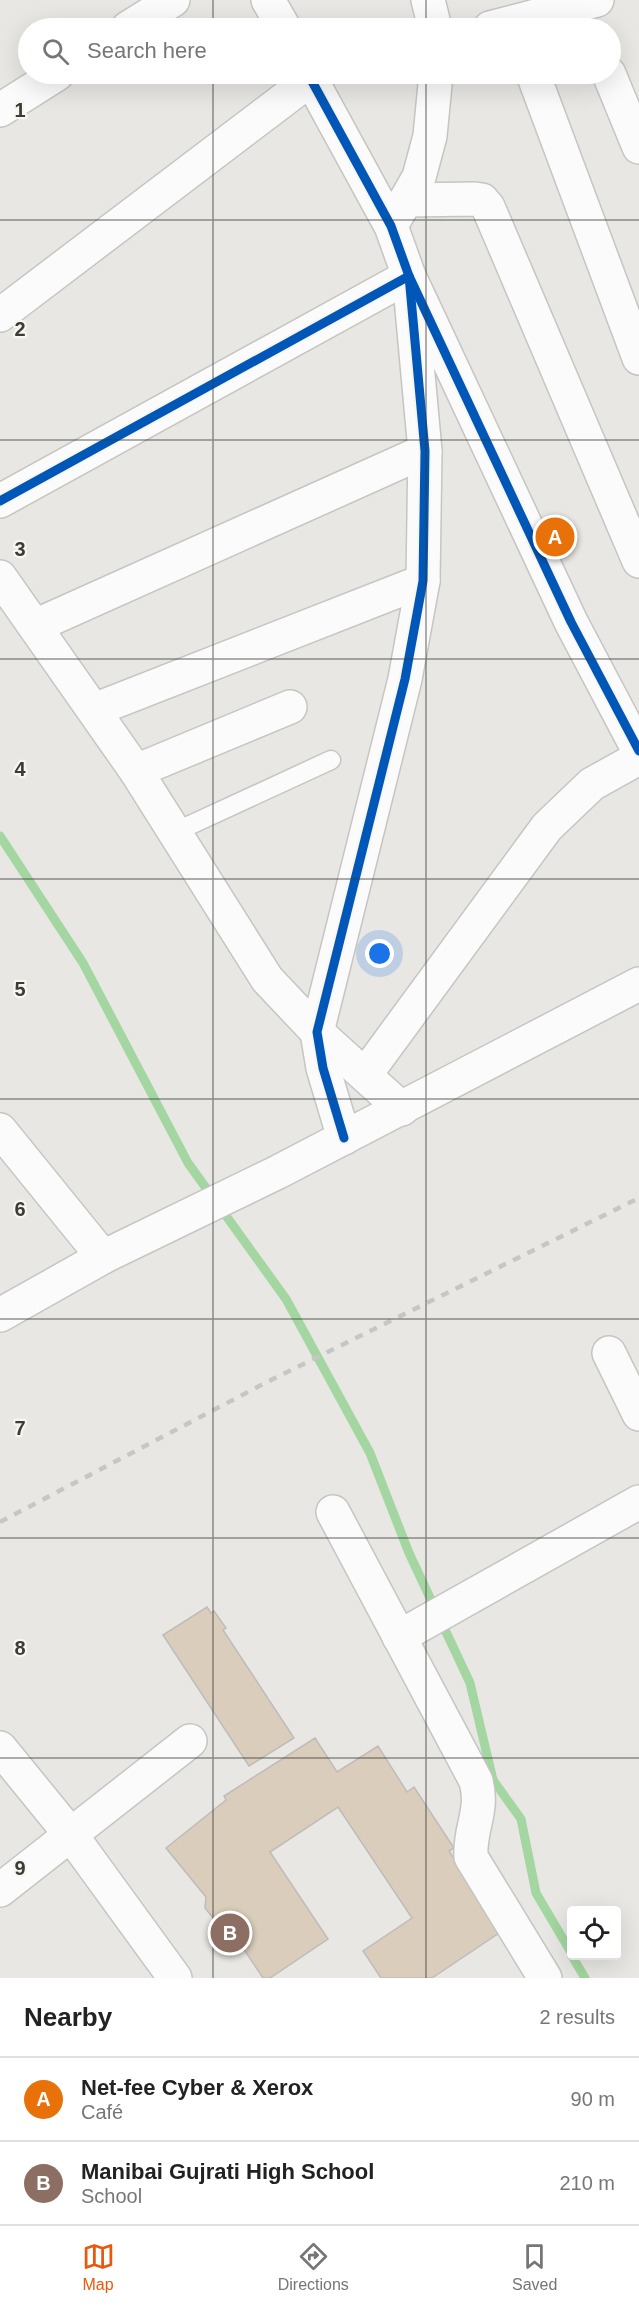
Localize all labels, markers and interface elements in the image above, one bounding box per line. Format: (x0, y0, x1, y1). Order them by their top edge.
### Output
search box (18, 18, 621, 84)
icon: search (39, 35, 72, 68)
text: Search here (87, 38, 207, 63)
text: 1 (14, 99, 26, 121)
text: 2 (14, 318, 26, 340)
pin: A (536, 514, 574, 560)
text: 3 (14, 538, 26, 560)
text: 4 (14, 758, 26, 780)
your location (365, 939, 394, 968)
text: 5 (14, 978, 26, 1000)
text: 6 (14, 1198, 26, 1220)
text: 7 (14, 1417, 26, 1439)
text: 8 (14, 1637, 26, 1659)
text: 9 (14, 1857, 26, 1879)
map controls (567, 1906, 621, 1960)
button: locate (567, 1906, 621, 1960)
pin: B (210, 1910, 250, 1956)
text: Nearby (24, 2002, 112, 2032)
text: 2 results (539, 2006, 615, 2028)
text: Net-fee Cyber & Xerox (81, 2075, 313, 2100)
text: A (36, 2088, 51, 2110)
text: 90 m (571, 2088, 615, 2110)
text: Café (81, 2101, 123, 2123)
text: Manibai Gujrati High School (81, 2159, 374, 2184)
text: B (36, 2172, 51, 2194)
text: 210 m (559, 2172, 615, 2194)
text: School (81, 2185, 142, 2207)
tab: Map (82, 2240, 115, 2294)
tab: Directions (278, 2240, 349, 2294)
tab: Saved (512, 2240, 557, 2294)

